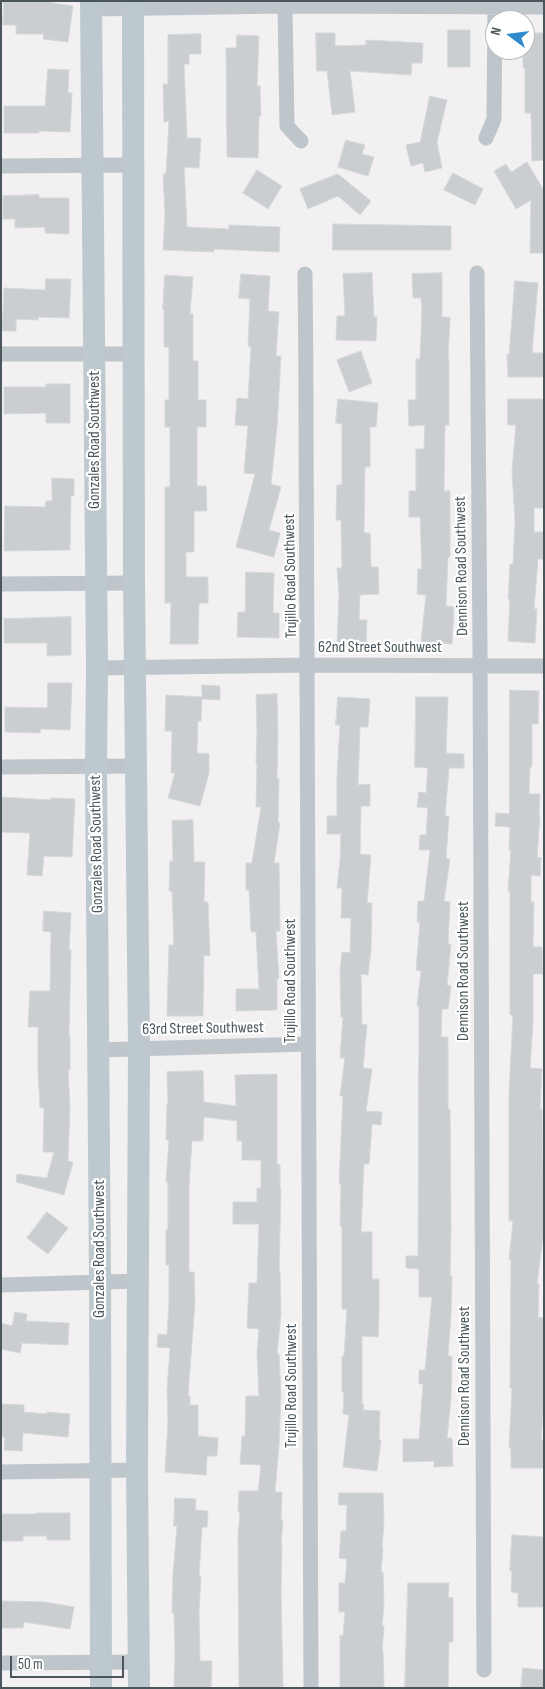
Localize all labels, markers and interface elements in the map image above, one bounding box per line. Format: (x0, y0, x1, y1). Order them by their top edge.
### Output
north arrow (485, 10, 535, 60)
text: N (487, 25, 505, 37)
street label: Gonzales Road Southwest (85, 371, 105, 509)
street label: Dennison Road Southwest (451, 496, 473, 636)
street label: Trujillo Road Southwest (280, 514, 302, 638)
street label: 62nd Street Southwest (318, 638, 442, 658)
street label: Gonzales Road Southwest (86, 775, 108, 913)
street label: Dennison Road Southwest (454, 901, 474, 1041)
street label: Trujillo Road Southwest (281, 919, 301, 1043)
street label: 63rd Street Southwest (142, 1018, 264, 1040)
street label: Gonzales Road Southwest (90, 1180, 110, 1318)
street label: Dennison Road Southwest (455, 1306, 475, 1446)
street label: Trujillo Road Southwest (282, 1324, 302, 1448)
scale bar (12, 1646, 126, 1678)
text: 50 m (18, 1655, 43, 1674)

